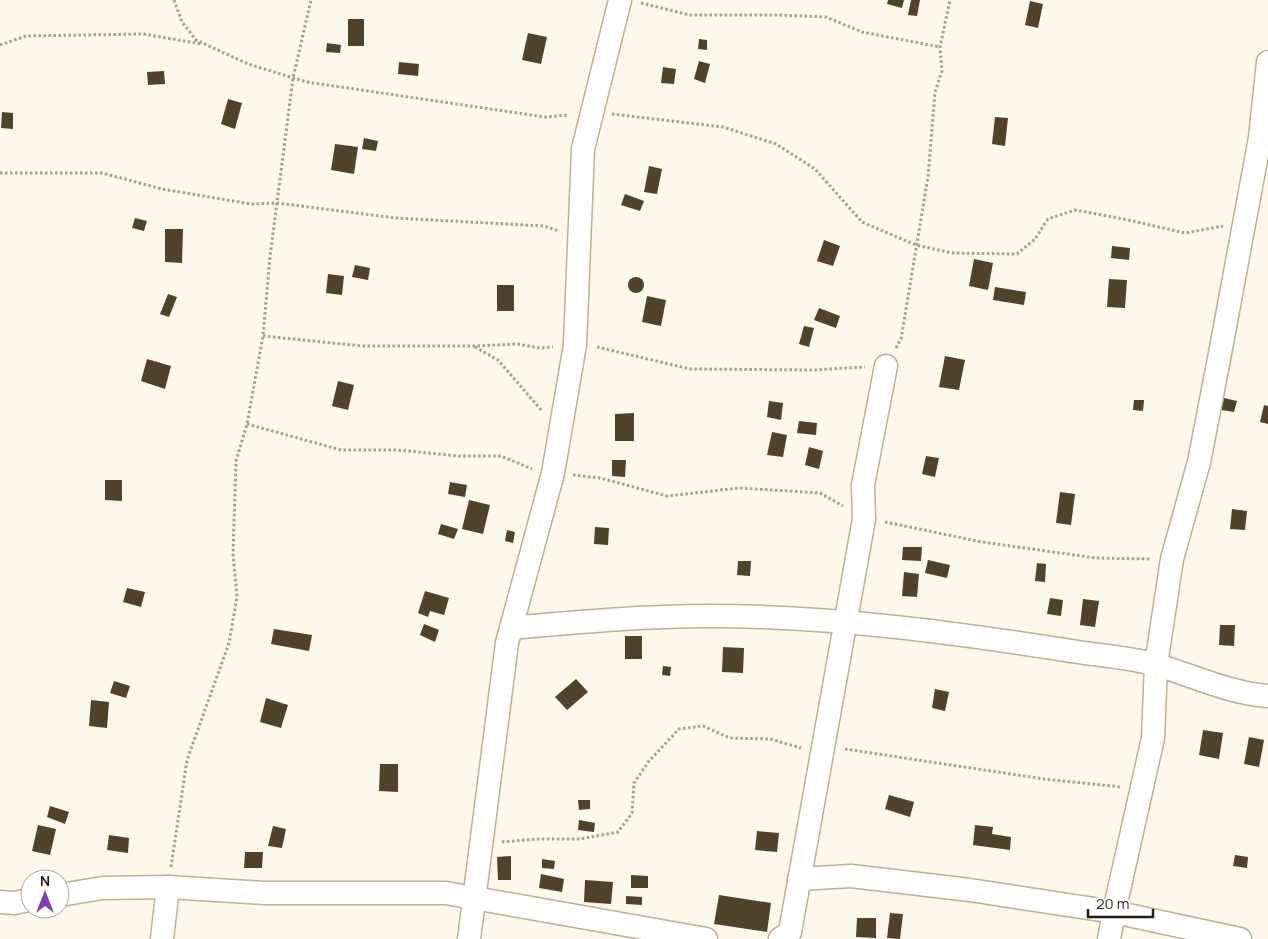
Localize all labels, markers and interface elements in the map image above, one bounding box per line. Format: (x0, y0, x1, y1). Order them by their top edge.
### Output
north arrow (20, 869, 70, 919)
text: N (40, 871, 50, 890)
scale bar (1088, 886, 1153, 918)
text: 20 m (1096, 893, 1129, 914)

